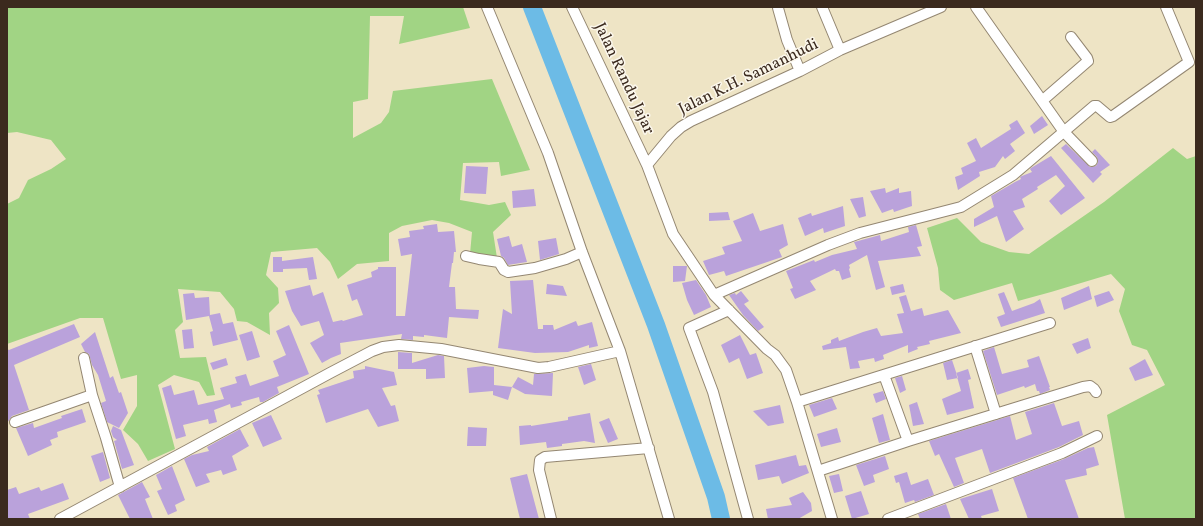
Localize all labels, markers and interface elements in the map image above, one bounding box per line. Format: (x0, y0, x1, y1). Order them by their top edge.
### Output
street label: Jalan Randu Jajar (589, 20, 657, 138)
street label: Jalan K.H. Samanhudi (676, 36, 822, 120)

